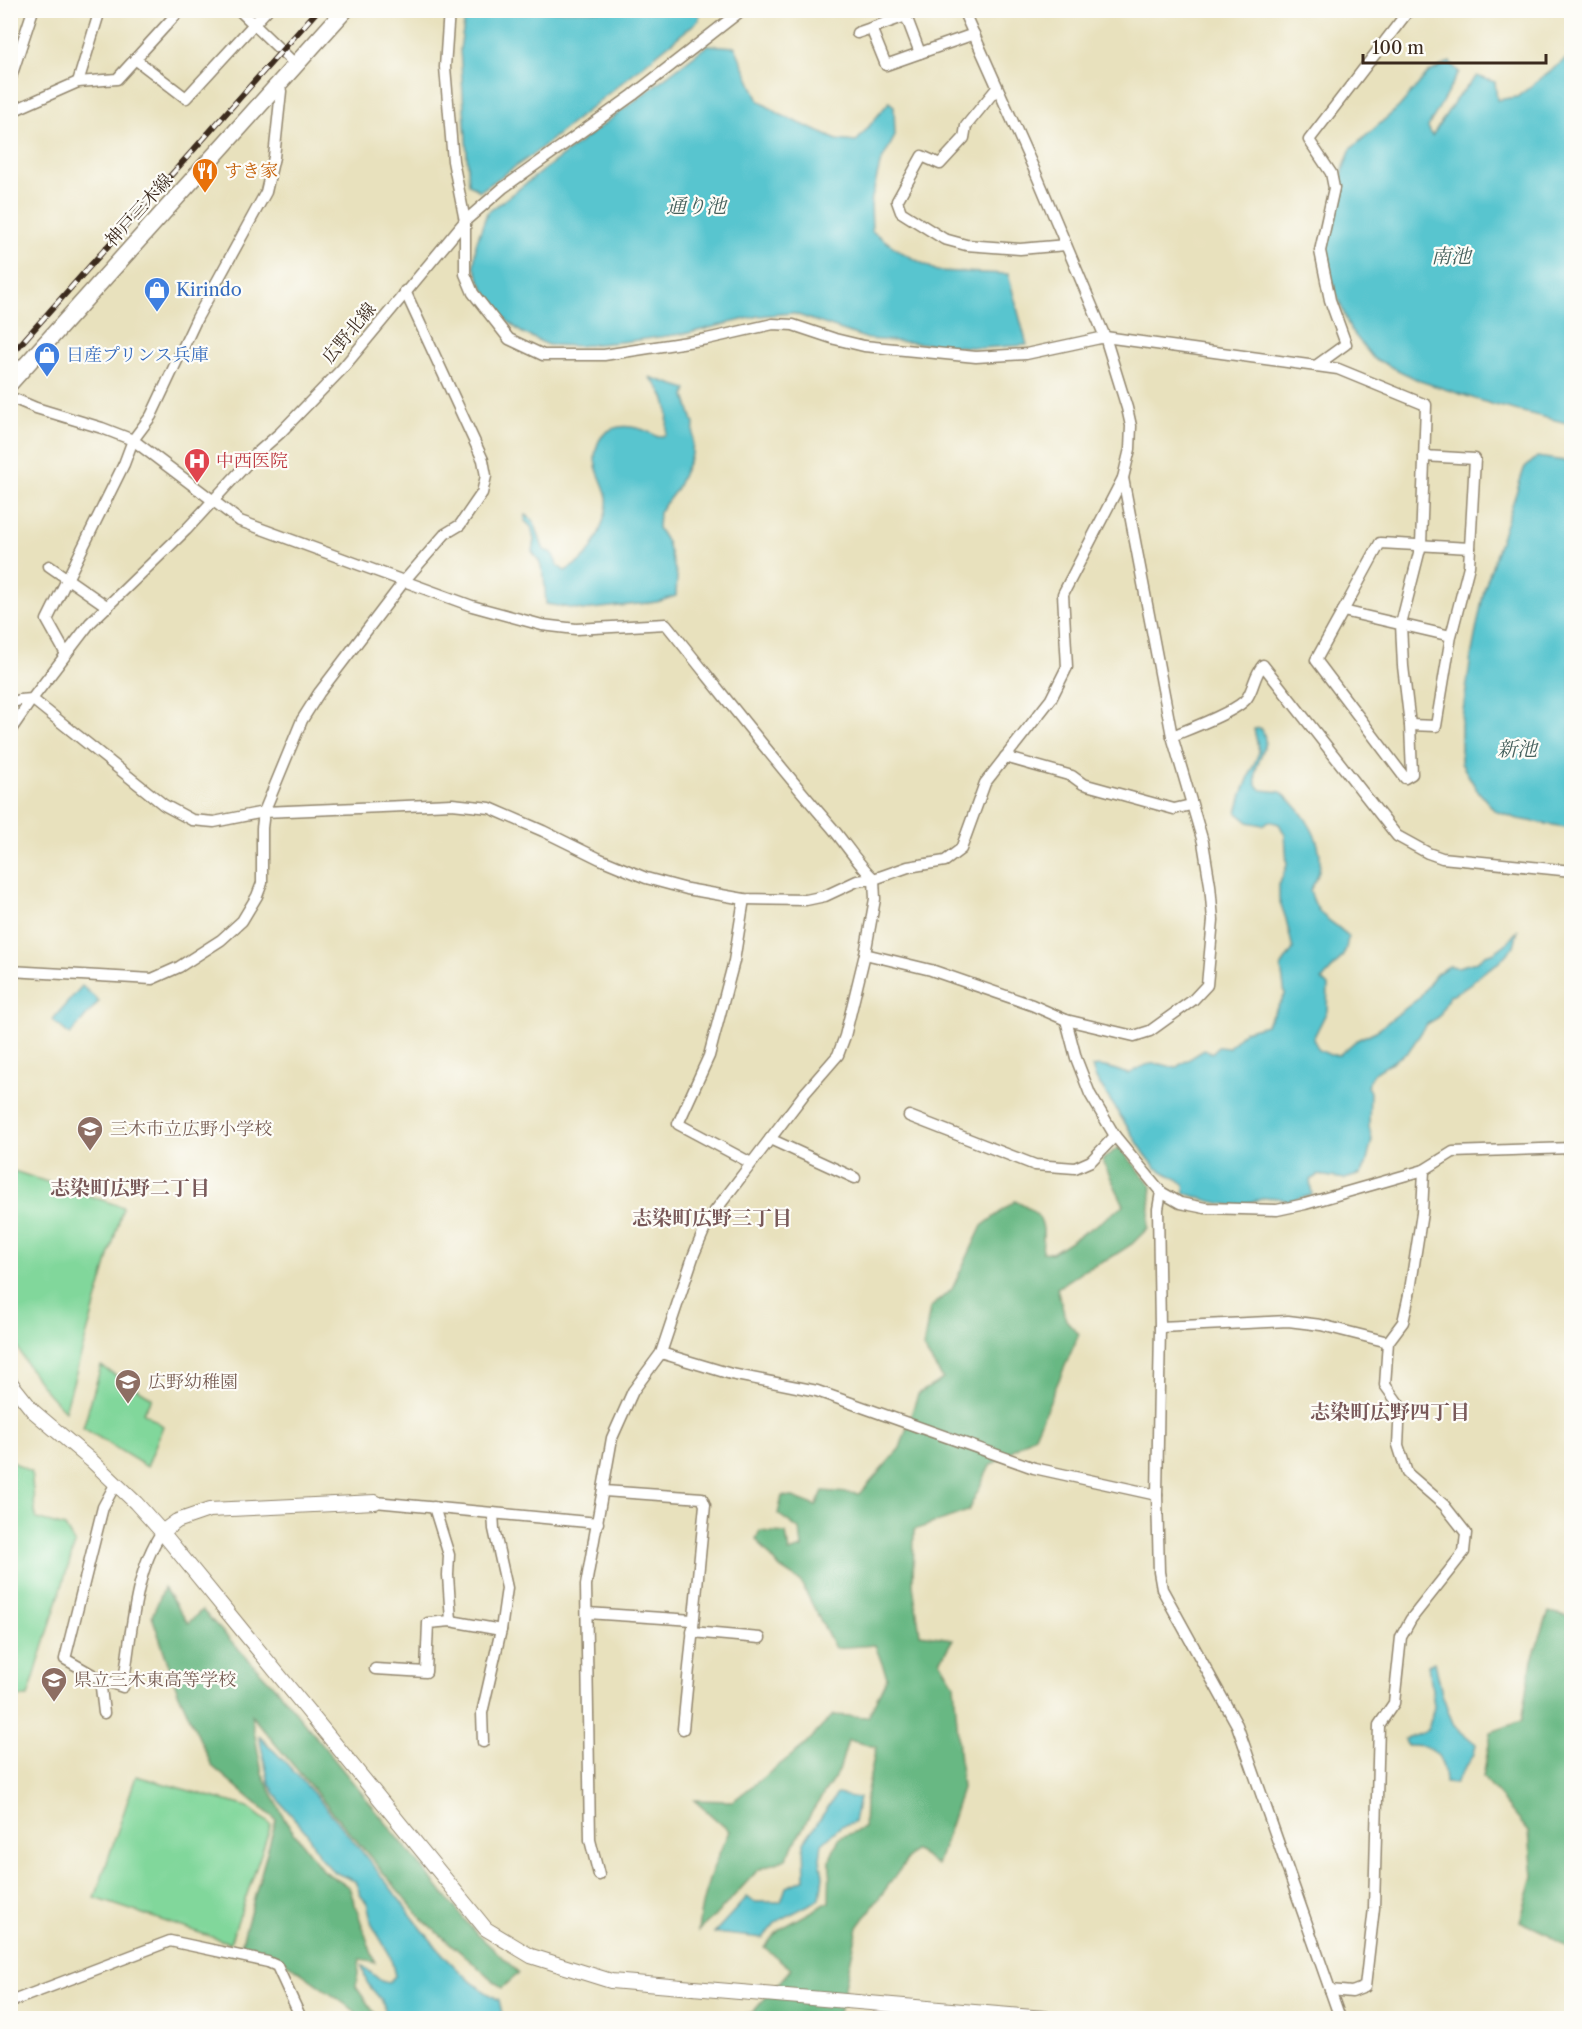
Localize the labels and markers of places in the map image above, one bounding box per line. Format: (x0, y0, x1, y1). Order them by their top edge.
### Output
restaurant icon: すき家 (190, 156, 220, 194)
place label: すき家 (224, 160, 278, 182)
shop icon: Kirindo (142, 275, 172, 313)
place label: Kirindo (176, 279, 242, 301)
shop icon: 日産プリンス兵庫 (32, 340, 62, 378)
place label: 日産プリンス兵庫 (66, 344, 209, 366)
hospital icon: 中西医院 (182, 446, 212, 484)
place label: 中西医院 (216, 450, 288, 472)
school or university icon: 三木市立広野小学校 (75, 1114, 105, 1152)
place label: 三木市立広野小学校 (110, 1118, 272, 1140)
school or university icon: 広野幼稚園 (113, 1367, 143, 1405)
place label: 広野幼稚園 (148, 1371, 238, 1393)
school or university icon: 県立三木東高等学校 (39, 1665, 69, 1703)
place label: 県立三木東高等学校 (74, 1669, 236, 1691)

